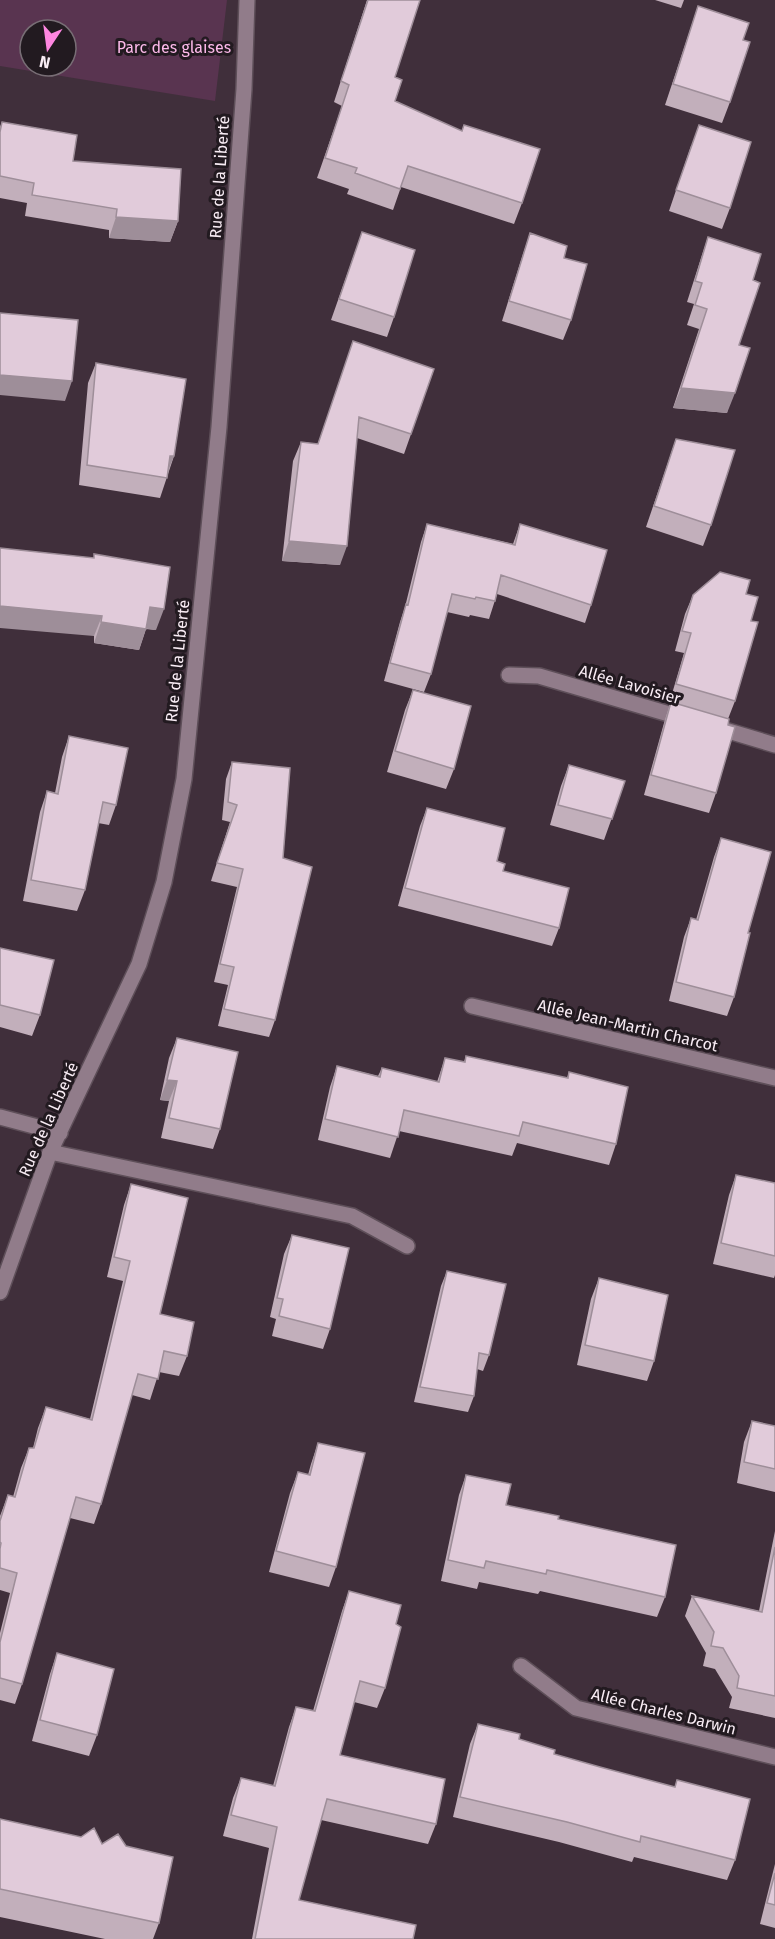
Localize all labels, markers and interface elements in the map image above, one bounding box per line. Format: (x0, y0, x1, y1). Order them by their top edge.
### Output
north arrow (18, 18, 78, 78)
park label: Parc des glaises (117, 38, 231, 57)
text: N (37, 52, 52, 73)
street label: Rue de la Liberté (206, 115, 233, 239)
street label: Rue de la Liberté (162, 599, 193, 723)
street label: Allée Lavoisier (577, 661, 684, 708)
street label: Allée Jean-Martin Charcot (536, 995, 720, 1056)
street label: Rue de la Liberté (15, 1059, 82, 1179)
street label: Allée Charles Darwin (589, 1684, 738, 1739)

